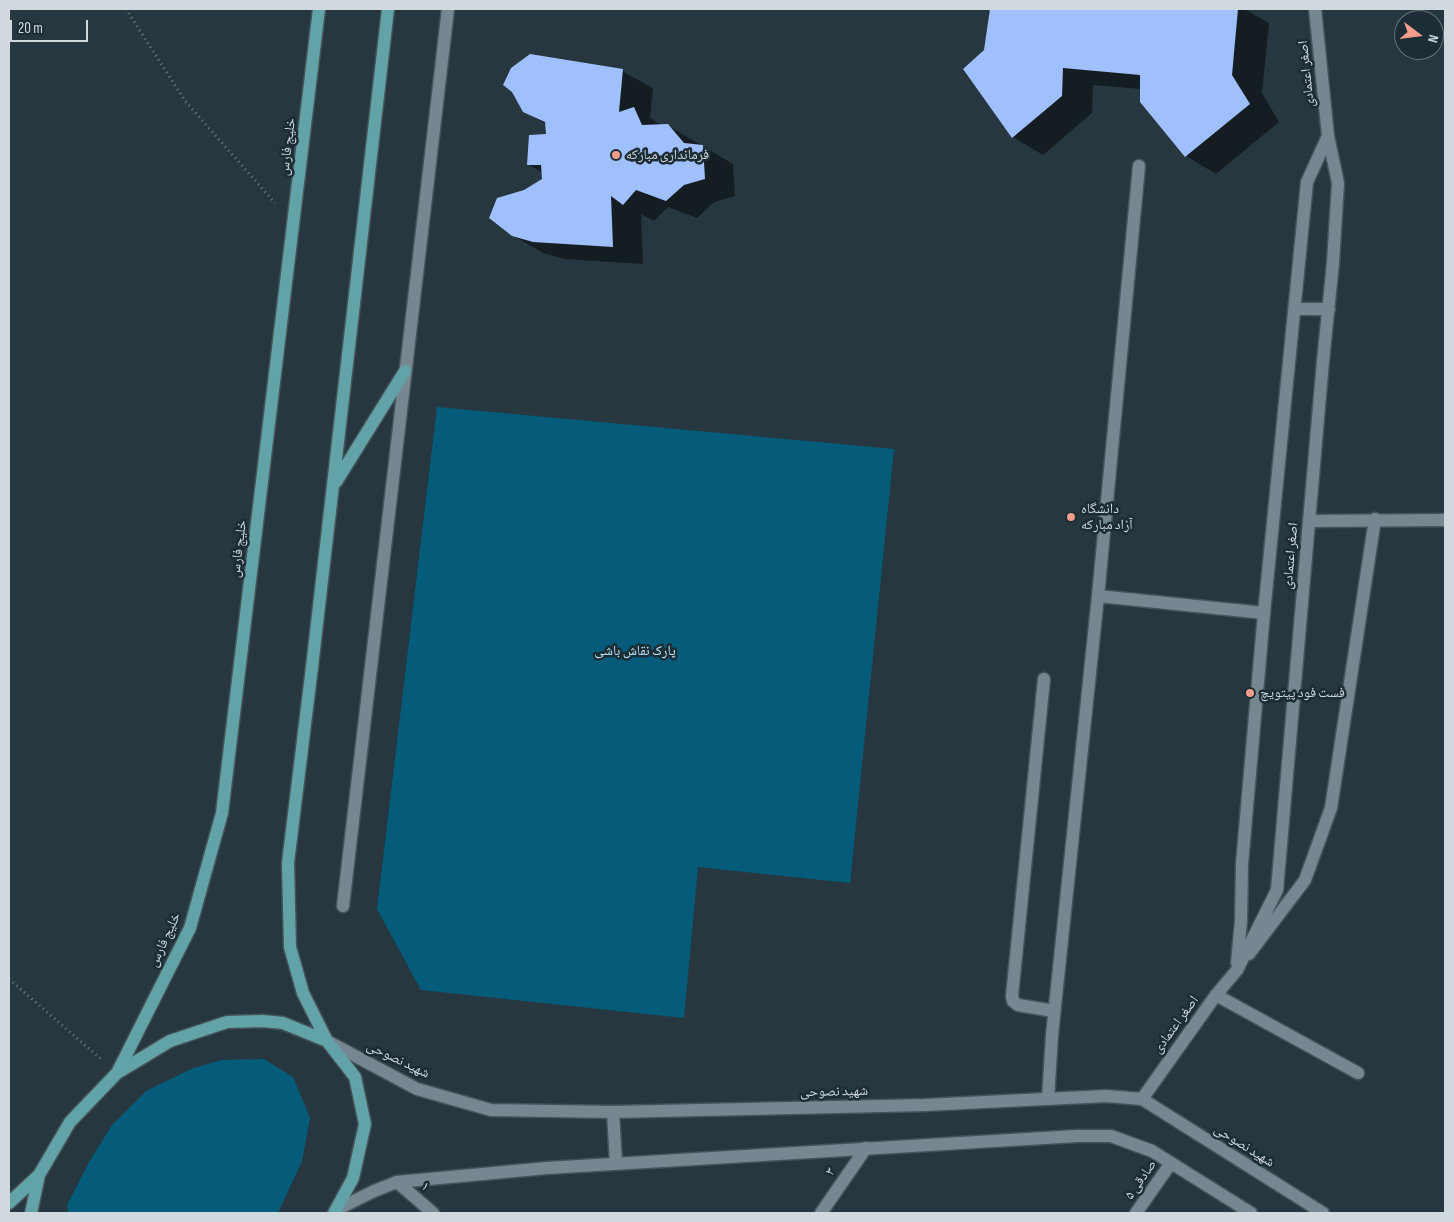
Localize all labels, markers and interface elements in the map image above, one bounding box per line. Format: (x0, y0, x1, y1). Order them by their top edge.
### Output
scale bar (12, 10, 90, 42)
north arrow (1394, 10, 1444, 60)
text: 20 m (18, 19, 43, 38)
text: N (1424, 33, 1442, 45)
street label: اصغر اعتمادی (1295, 40, 1319, 108)
street label: خلیج فارس (276, 117, 300, 177)
place label: فرمانداری مبارکه (626, 147, 709, 163)
marker: فرمانداری مبارکه (610, 149, 622, 161)
place label: دانشگاه آزاد مبارکه (1081, 501, 1133, 534)
marker: دانشگاه آزاد مبارکه (1065, 511, 1077, 523)
street label: خلیج فارس (227, 519, 251, 579)
street label: اصغر اعتمادی (1280, 522, 1302, 590)
park label: پارک نقاش باشی (594, 643, 676, 659)
place label: فست فود پیتویچ (1260, 685, 1345, 701)
marker: فست فود پیتویچ (1244, 687, 1256, 699)
street label: خلیج فارس (145, 910, 185, 970)
street label: اصغر اعتمادی (1149, 993, 1203, 1057)
street label: شهید نصوحی (364, 1037, 432, 1083)
street label: شهید نصوحی (800, 1083, 868, 1101)
street label: شهید نصوحی (1211, 1121, 1277, 1171)
street label: صادقی ۵ (1121, 1157, 1161, 1203)
street label: ۳ (822, 1165, 840, 1179)
street label: ۱ (417, 1179, 433, 1195)

